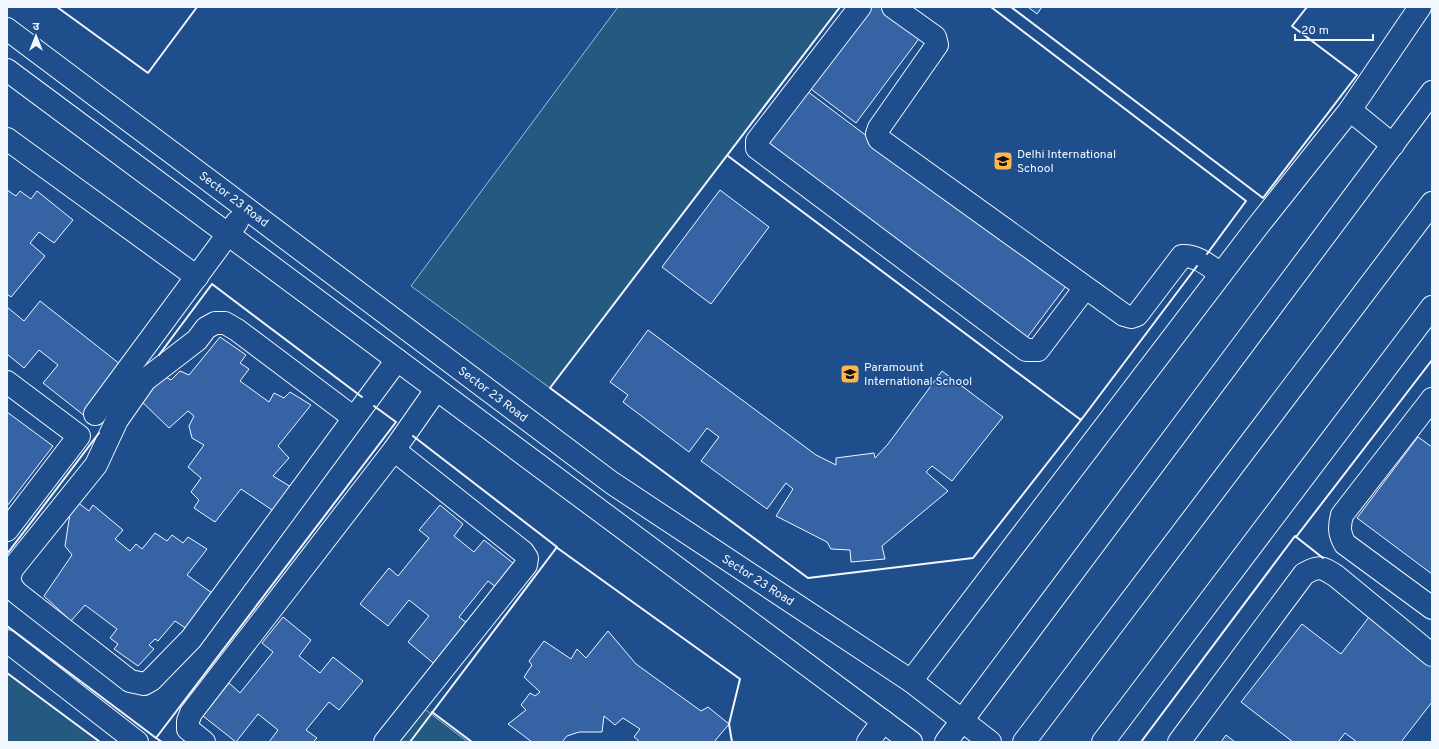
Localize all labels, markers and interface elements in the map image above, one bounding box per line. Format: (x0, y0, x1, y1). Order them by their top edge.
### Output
north arrow (16, 16, 56, 56)
scale bar (1295, 16, 1373, 42)
text: उ (33, 20, 40, 34)
text: 20 m (1301, 23, 1329, 39)
place label: Delhi International School (1017, 147, 1116, 177)
school or university icon: Delhi International School (992, 150, 1014, 172)
street label: Sector 23 Road (195, 168, 271, 231)
place label: Paramount International School (864, 360, 972, 390)
street label: Sector 23 Road (454, 363, 530, 426)
school or university icon: Paramount International School (839, 363, 861, 385)
street label: Sector 23 Road (718, 551, 797, 610)

